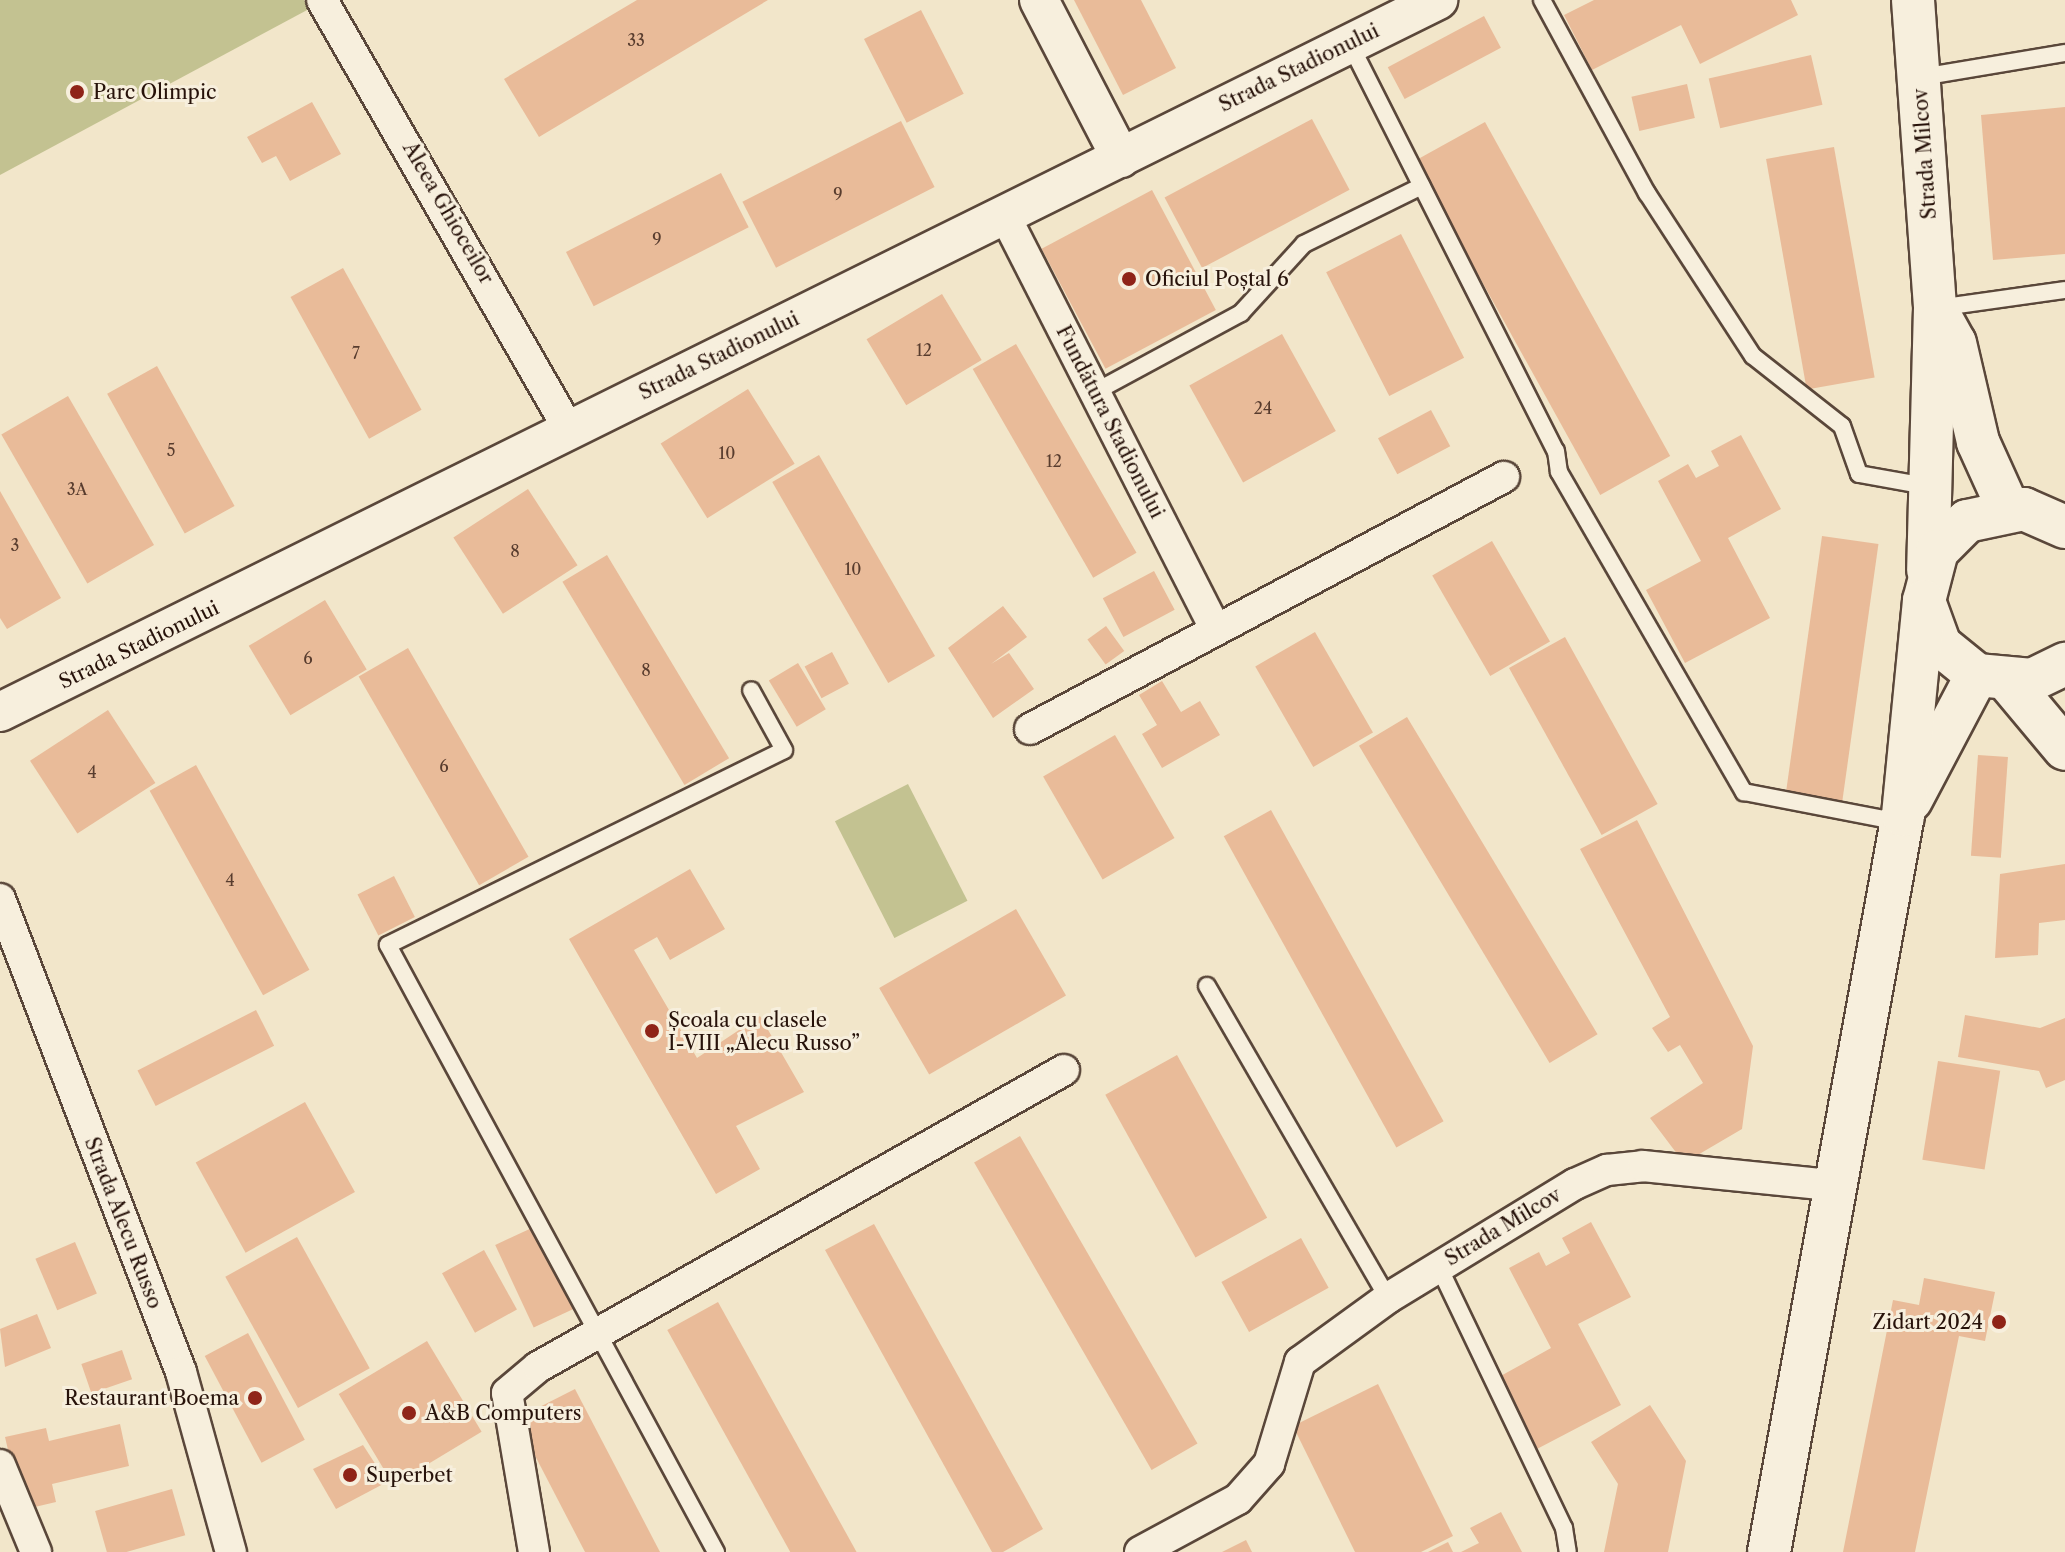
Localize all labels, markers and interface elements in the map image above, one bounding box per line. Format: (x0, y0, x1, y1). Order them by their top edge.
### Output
street label: Strada Stadionului (1215, 19, 1383, 117)
house number: 33 (627, 30, 645, 50)
place label: Parc Olimpic (93, 80, 216, 104)
marker: Parc Olimpic (68, 83, 86, 101)
street label: Strada Milcov (1908, 88, 1942, 220)
street label: Aleea Ghioceilor (398, 138, 498, 288)
house number: 9 (833, 184, 843, 204)
house number: 9 (652, 229, 662, 249)
place label: Oficiul Poștal 6 (1145, 267, 1289, 291)
marker: Oficiul Poștal 6 (1120, 270, 1138, 288)
street label: Strada Stadionului (635, 307, 803, 405)
street label: Fundătura Stadionului (1051, 321, 1169, 523)
house number: 12 (916, 340, 932, 360)
house number: 7 (352, 343, 360, 363)
house number: 24 (1254, 398, 1272, 418)
house number: 5 (167, 440, 175, 460)
house number: 10 (719, 443, 735, 463)
house number: 12 (1046, 451, 1062, 471)
house number: 3A (67, 479, 87, 499)
house number: 3 (11, 535, 19, 555)
house number: 8 (510, 541, 520, 561)
house number: 10 (845, 559, 861, 579)
street label: Strada Stadionului (55, 596, 223, 694)
house number: 6 (303, 648, 313, 668)
house number: 8 (641, 660, 651, 680)
house number: 6 (439, 756, 449, 776)
house number: 4 (87, 762, 97, 782)
house number: 4 (225, 870, 235, 890)
place label: Școala cu clasele I-VIII „Alecu Russo” (668, 1008, 860, 1055)
marker: Școala cu clasele I-VIII „Alecu Russo” (643, 1022, 661, 1040)
street label: Strada Alecu Russo (79, 1133, 167, 1313)
street label: Strada Milcov (1441, 1183, 1565, 1271)
place label: Zidart 2024 (1873, 1310, 1983, 1334)
marker: Zidart 2024 (1990, 1313, 2008, 1331)
place label: Restaurant Boema (64, 1386, 239, 1410)
marker: Restaurant Boema (246, 1389, 264, 1407)
place label: A&B Computers (425, 1401, 582, 1425)
marker: A&B Computers (400, 1404, 418, 1422)
place label: Superbet (366, 1463, 453, 1487)
marker: Superbet (341, 1466, 359, 1484)

